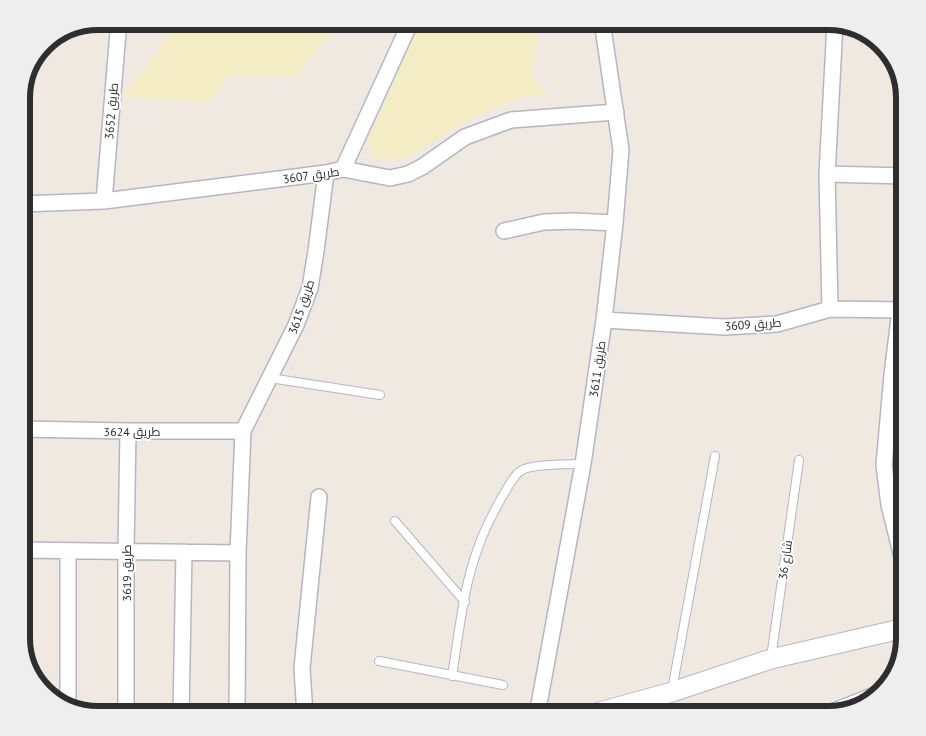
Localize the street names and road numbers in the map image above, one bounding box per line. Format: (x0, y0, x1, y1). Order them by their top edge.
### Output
street label: طريق 3652 (101, 82, 121, 140)
street label: طريق 3607 (282, 164, 340, 186)
street label: طريق 3615 (285, 278, 317, 336)
street label: طريق 3609 (724, 315, 782, 333)
street label: طريق 3611 (586, 340, 608, 398)
street label: طريق 3624 (104, 424, 160, 439)
street label: شارع 36 (775, 539, 796, 581)
street label: طريق 3619 (119, 545, 134, 601)

